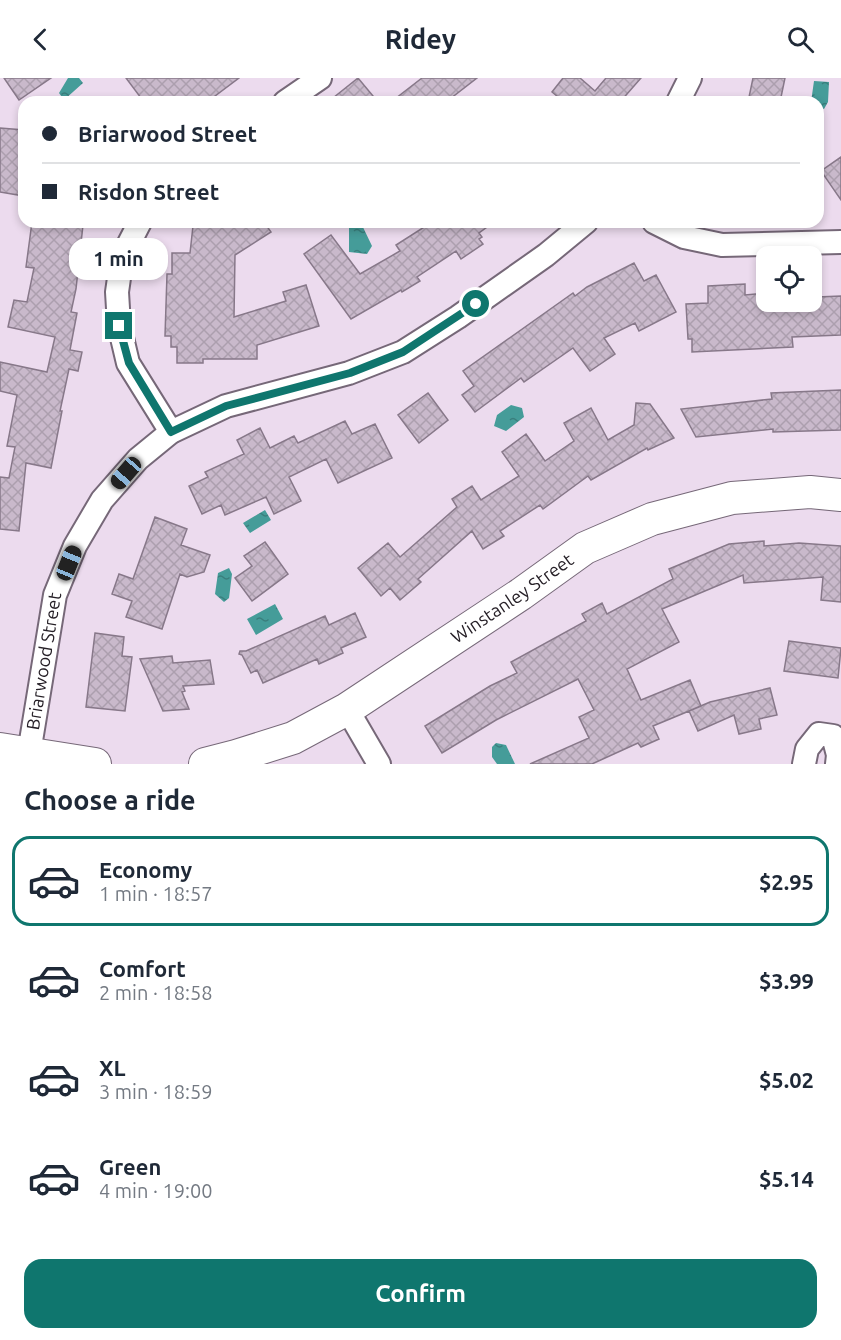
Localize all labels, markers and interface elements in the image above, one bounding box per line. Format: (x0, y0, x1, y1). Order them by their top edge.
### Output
icon: back (24, 23, 57, 56)
icon: search (784, 23, 817, 56)
text: Ridey (385, 24, 456, 54)
text: Briarwood Street (78, 121, 257, 146)
text: Risdon Street (78, 179, 219, 204)
callout: 1 min (70, 239, 168, 281)
map controls (756, 246, 822, 312)
button: locate (756, 246, 822, 312)
text: 1 min (93, 247, 144, 270)
route start (462, 290, 489, 317)
route end (105, 312, 132, 339)
car (107, 454, 145, 492)
car (54, 543, 84, 583)
street label: Winstanley Street (447, 549, 577, 646)
street label: Briarwood Street (22, 591, 64, 731)
text: Choose a ride (24, 785, 196, 815)
icon: car (27, 854, 81, 908)
text: Economy (99, 857, 192, 882)
text: $2.95 (759, 869, 814, 894)
text: 1 min · 18:57 (99, 882, 213, 905)
icon: car (27, 953, 81, 1007)
text: Comfort (99, 956, 186, 981)
text: $3.99 (759, 968, 814, 993)
text: 2 min · 18:58 (99, 981, 213, 1004)
icon: car (27, 1052, 81, 1106)
text: XL (99, 1055, 126, 1080)
text: $5.02 (759, 1067, 814, 1092)
text: 3 min · 18:59 (99, 1080, 213, 1103)
icon: car (27, 1151, 81, 1205)
text: Green (99, 1154, 161, 1179)
text: $5.14 (759, 1166, 814, 1191)
text: 4 min · 19:00 (99, 1179, 213, 1202)
button: Confirm (24, 1259, 817, 1328)

